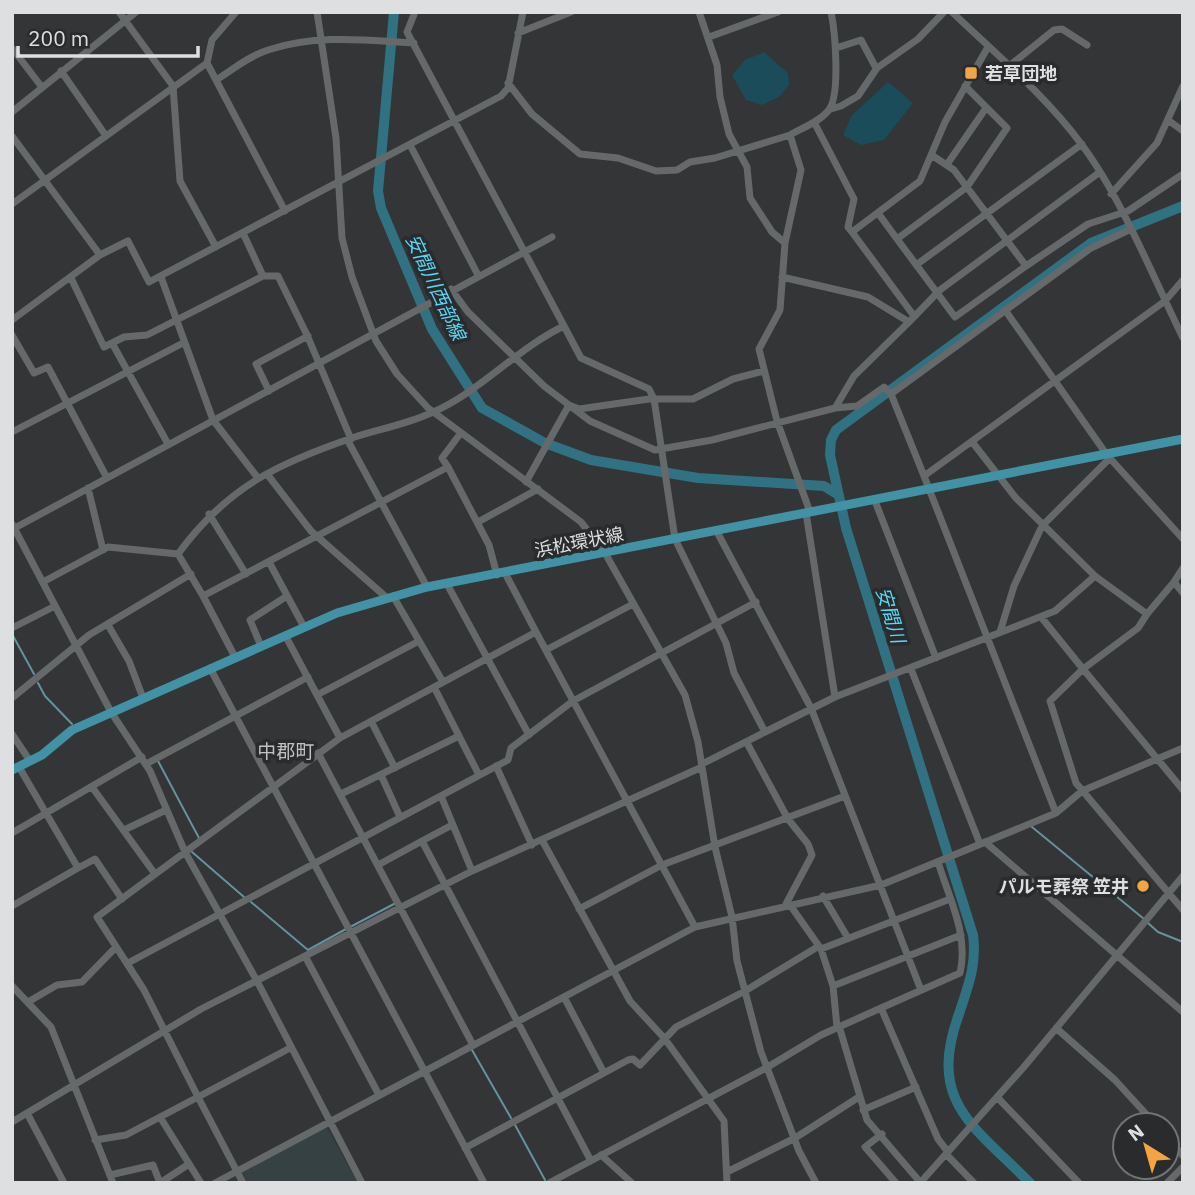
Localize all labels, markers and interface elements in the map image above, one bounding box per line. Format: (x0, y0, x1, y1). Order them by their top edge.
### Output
scale bar (18, 14, 198, 58)
text: 200 m (28, 24, 89, 52)
place label: 若草団地 (985, 62, 1057, 85)
marker: 若草団地 (963, 65, 979, 81)
water label: 安間川西部線 (401, 230, 472, 346)
street label: 浜松環状線 (533, 522, 625, 562)
water label: 安間川 (871, 584, 911, 648)
district label: 中郡町 (257, 739, 315, 763)
place label: パルモ葬祭 笠井 (999, 875, 1129, 898)
marker: パルモ葬祭 笠井 (1135, 878, 1151, 894)
north arrow (1111, 1111, 1181, 1181)
text: N (1123, 1119, 1148, 1146)

